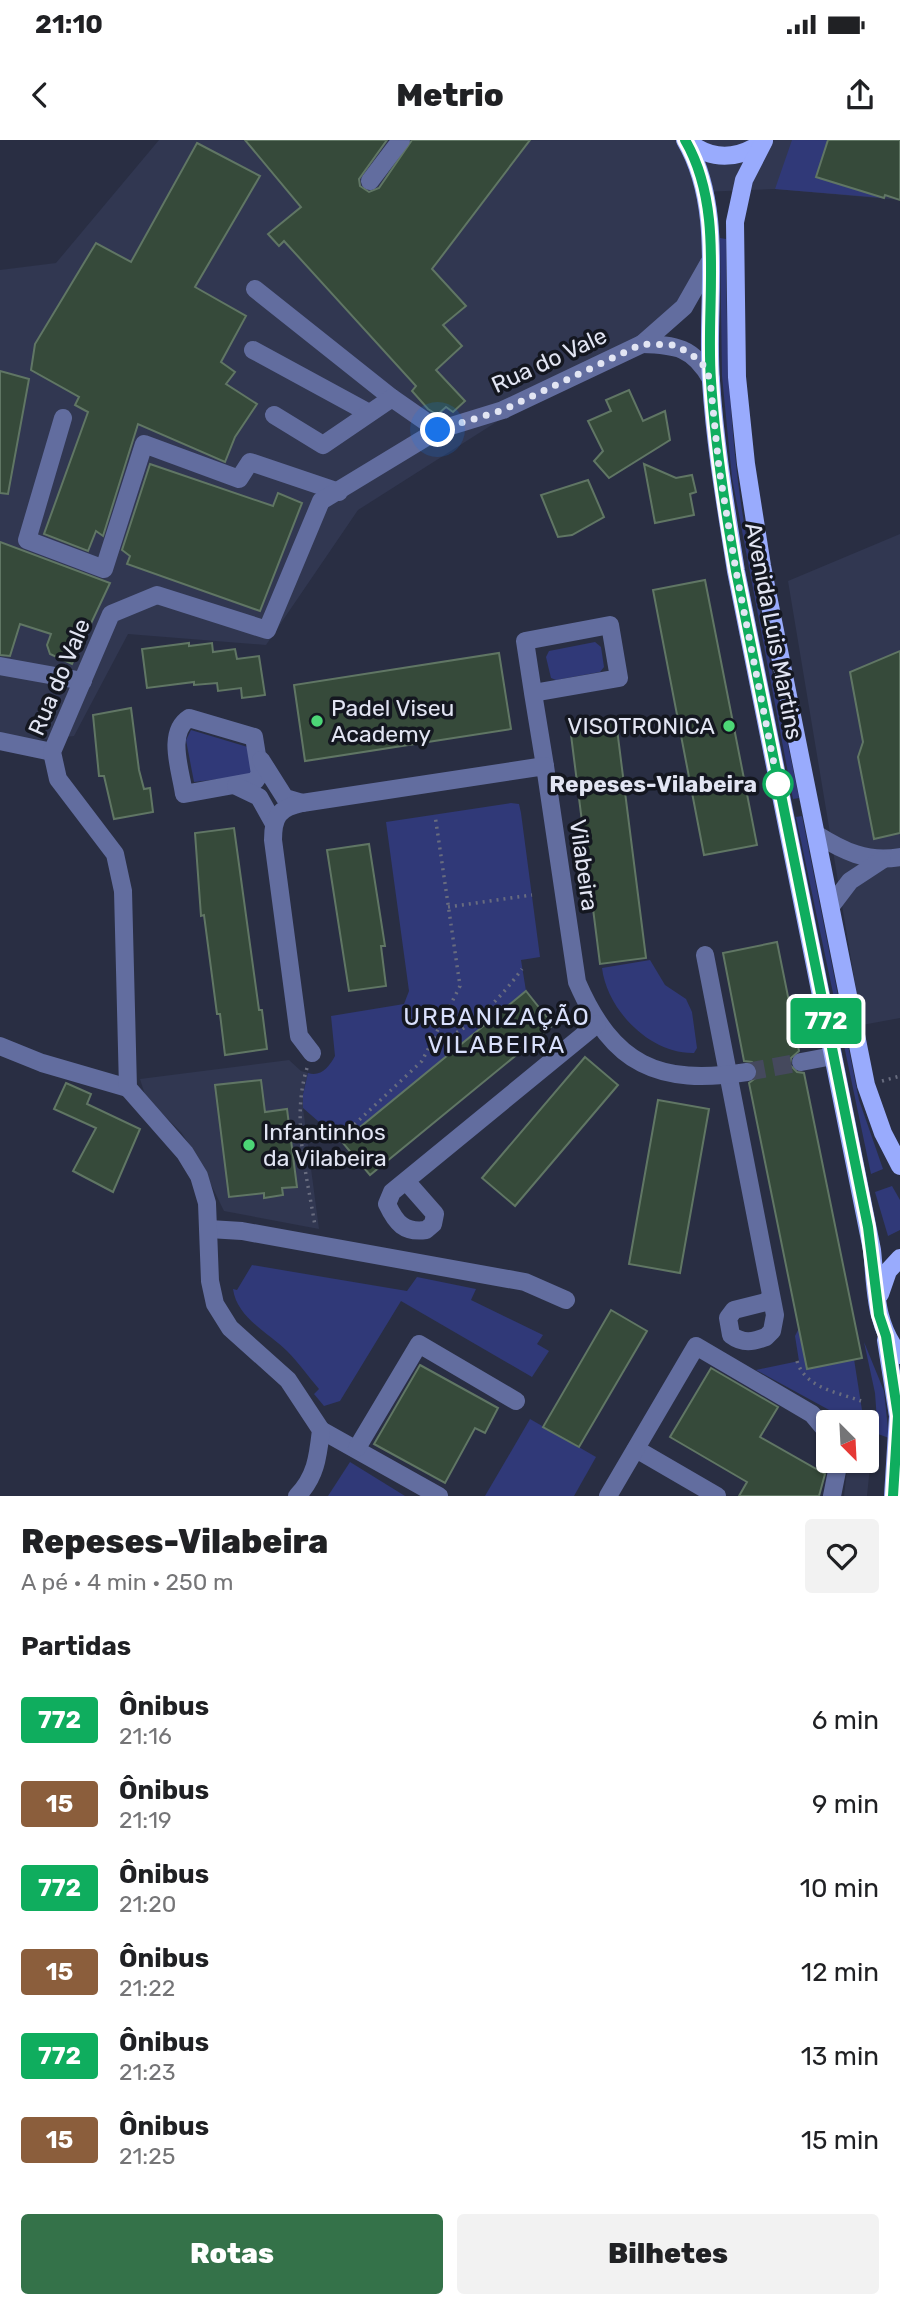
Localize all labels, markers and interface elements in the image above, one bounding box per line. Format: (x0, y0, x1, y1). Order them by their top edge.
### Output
text: 21:10 (35, 9, 103, 40)
icon: back (21, 76, 59, 114)
text: Metrio (396, 76, 504, 114)
icon: share (841, 76, 879, 114)
street label: Rua do Vale (487, 321, 611, 399)
your location (420, 412, 455, 447)
street label: Avenida Luis Martins (739, 520, 809, 742)
street label: Rua do Vale (22, 614, 96, 740)
place label: Padel Viseu Academy (331, 694, 454, 748)
place label: VISOTRONICA (567, 712, 715, 740)
marker: Padel Viseu Academy (309, 713, 325, 729)
marker: VISOTRONICA (721, 718, 737, 734)
marker: Repeses-Vilabeira (763, 769, 793, 799)
place label: Repeses-Vilabeira (549, 770, 757, 798)
street label: Vilabeira (564, 817, 604, 913)
line badge: 772 (786, 998, 866, 1044)
district label: URBANIZAÇÃO VILABEIRA (403, 1003, 591, 1059)
text: 772 (804, 1007, 848, 1035)
place label: Infantinhos da Vilabeira (263, 1118, 387, 1172)
marker: Infantinhos da Vilabeira (241, 1137, 257, 1153)
north arrow (816, 1410, 878, 1474)
map controls (816, 1410, 879, 1473)
button: heart (805, 1519, 879, 1593)
text: Repeses-Vilabeira (21, 1522, 328, 1561)
text: A pé · 4 min · 250 m (21, 1568, 233, 1596)
text: Partidas (21, 1631, 131, 1662)
text: Ônibus (119, 1691, 209, 1722)
text: 6 min (812, 1705, 879, 1736)
text: 772 (38, 1706, 81, 1734)
text: 21:16 (119, 1722, 172, 1750)
text: Ônibus (119, 1775, 209, 1806)
text: 9 min (812, 1789, 879, 1820)
text: 15 (46, 1790, 73, 1818)
text: 21:19 (119, 1806, 172, 1834)
text: Ônibus (119, 1859, 209, 1890)
text: 10 min (800, 1873, 879, 1904)
text: 772 (38, 1874, 81, 1902)
text: 21:20 (119, 1890, 176, 1918)
text: Ônibus (119, 1943, 209, 1974)
text: 12 min (801, 1957, 879, 1988)
text: 15 (46, 1958, 73, 1986)
text: 21:22 (119, 1974, 175, 2002)
text: Ônibus (119, 2027, 209, 2058)
text: 13 min (801, 2041, 879, 2072)
text: 772 (38, 2042, 81, 2070)
text: 21:23 (119, 2058, 176, 2086)
text: Ônibus (119, 2111, 209, 2142)
text: 15 min (801, 2125, 879, 2156)
text: 15 (46, 2126, 73, 2154)
text: 21:25 (119, 2142, 175, 2170)
button: Rotas (21, 2214, 443, 2294)
button: Bilhetes (457, 2214, 879, 2294)

